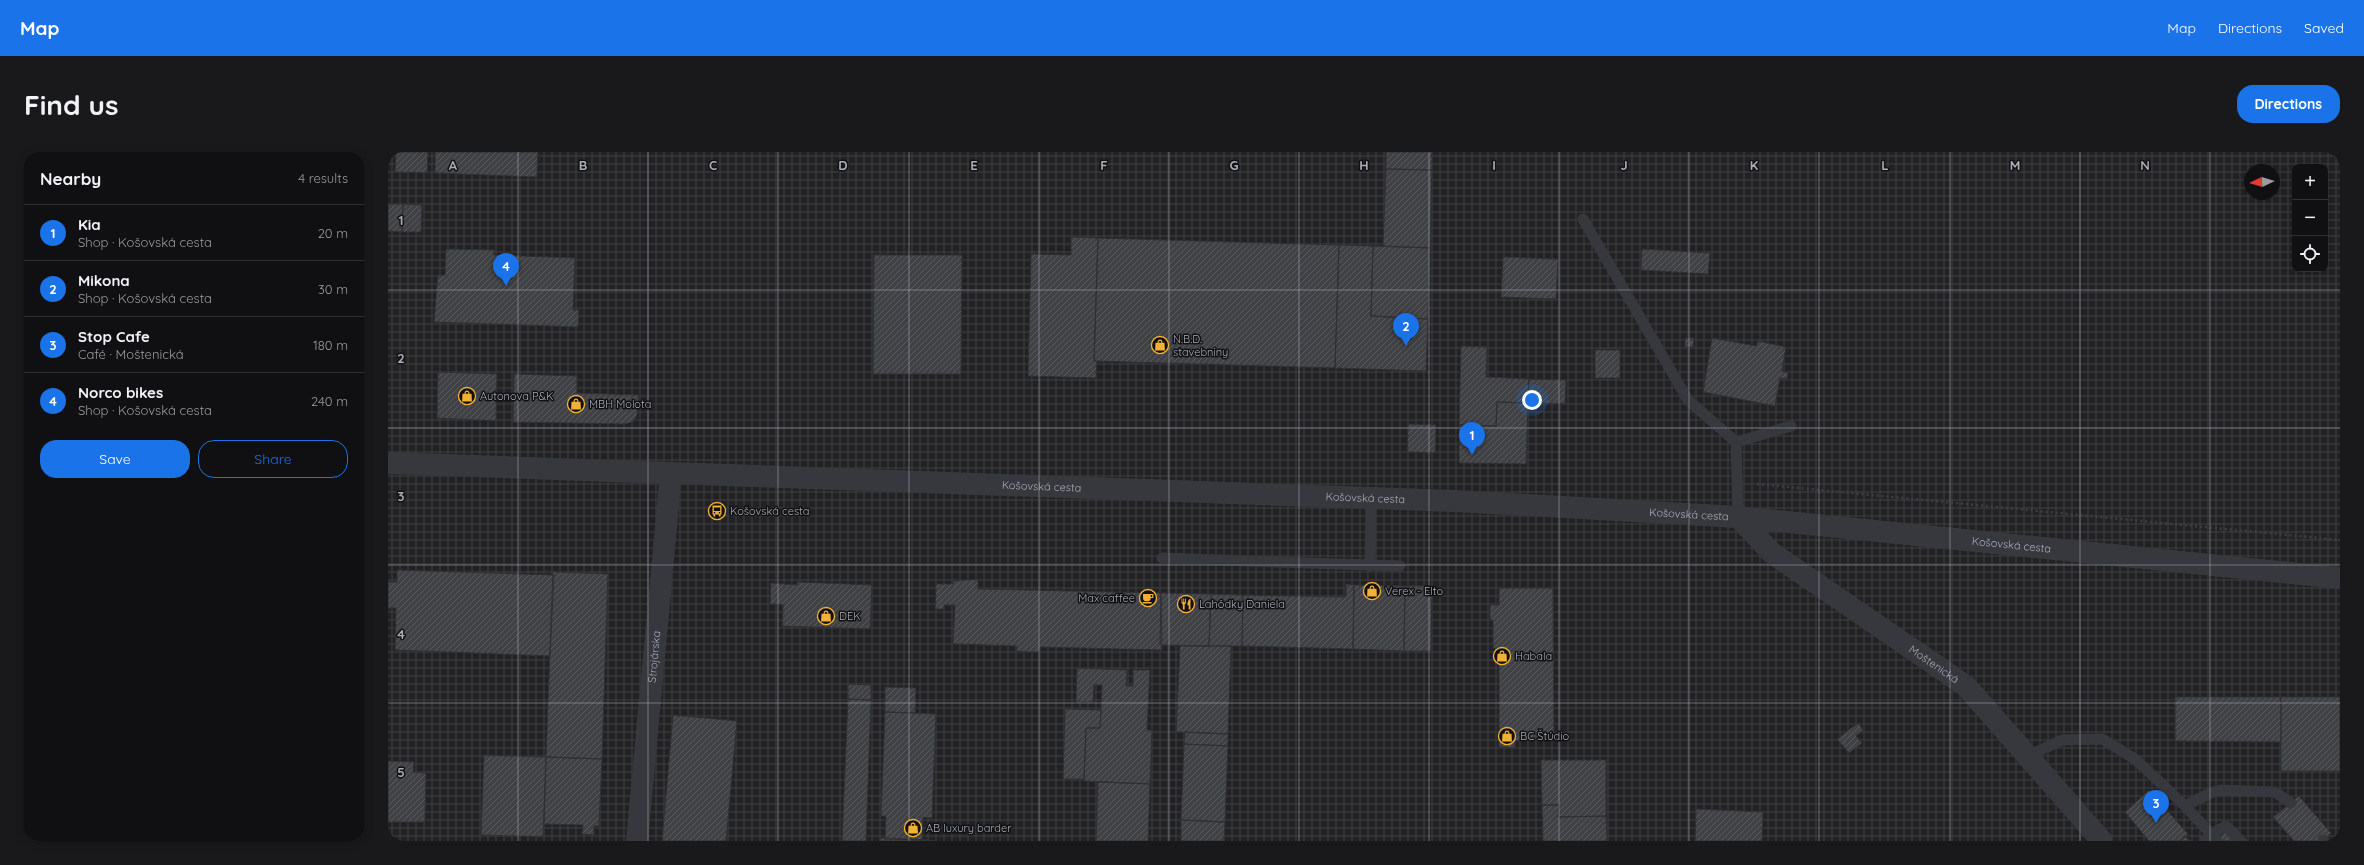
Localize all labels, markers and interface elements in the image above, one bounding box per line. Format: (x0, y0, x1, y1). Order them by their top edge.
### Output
text: Map (20, 16, 59, 40)
text: Map (2167, 19, 2196, 37)
text: Directions (2218, 19, 2282, 37)
text: Saved (2304, 19, 2344, 37)
button: Directions (2237, 85, 2340, 123)
text: Find us (24, 87, 118, 122)
text: A (449, 157, 458, 173)
text: B (579, 157, 587, 173)
text: C (709, 157, 717, 173)
text: D (838, 157, 848, 173)
text: E (970, 157, 978, 173)
text: F (1100, 157, 1108, 173)
text: G (1229, 157, 1239, 173)
text: H (1359, 157, 1369, 173)
text: I (1492, 157, 1496, 173)
text: J (1620, 157, 1628, 173)
text: K (1750, 157, 1759, 173)
text: L (1881, 157, 1889, 173)
text: M (2010, 157, 2020, 173)
text: N (2140, 157, 2150, 173)
north arrow (2244, 164, 2280, 200)
map controls (2292, 164, 2328, 272)
button: + (2292, 164, 2328, 200)
text: Nearby (40, 168, 101, 189)
text: 4 results (298, 170, 348, 186)
button: − (2292, 200, 2328, 236)
text: 1 (398, 212, 404, 228)
text: Kia (78, 215, 101, 234)
text: 1 (50, 225, 56, 241)
text: 20 m (318, 225, 348, 241)
text: Shop · Košovská cesta (78, 234, 212, 250)
button: locate (2292, 236, 2328, 272)
pin: 4 (493, 253, 519, 286)
text: Mikona (78, 271, 130, 290)
text: 2 (49, 281, 57, 297)
text: 30 m (318, 281, 348, 297)
text: Shop · Košovská cesta (78, 290, 212, 306)
pin: 2 (1393, 313, 1419, 346)
text: Stop Cafe (78, 327, 150, 346)
place label: N.B.D. stavebniny (1173, 332, 1228, 359)
shop icon: N.B.D. stavebniny (1150, 335, 1170, 355)
text: 3 (50, 337, 56, 353)
text: 180 m (313, 337, 348, 353)
text: Café · Moštenická (78, 346, 184, 362)
text: 2 (397, 350, 405, 366)
text: Norco bikes (78, 383, 163, 402)
shop icon: Autonova P&K (457, 386, 477, 406)
place label: Autonova P&K (480, 389, 553, 403)
your location (1522, 390, 1542, 410)
text: 4 (49, 393, 57, 409)
text: 240 m (311, 393, 348, 409)
shop icon: MBH Molota (566, 394, 586, 414)
place label: MBH Molota (589, 397, 651, 411)
text: Shop · Košovská cesta (78, 402, 212, 418)
pin: 1 (1459, 422, 1485, 455)
button: Save (40, 440, 190, 478)
button: Share (198, 440, 348, 478)
street label: Košovská cesta (1002, 478, 1082, 495)
text: 3 (398, 488, 405, 504)
street label: Košovská cesta (1325, 489, 1405, 506)
bus stop icon: Košovská cesta (707, 501, 727, 521)
place label: Košovská cesta (730, 504, 810, 518)
street label: Košovská cesta (1649, 505, 1729, 523)
street label: Košovská cesta (1971, 534, 2052, 556)
shop icon: Verex - Elto (1362, 581, 1382, 601)
place label: Verex - Elto (1385, 584, 1443, 598)
cafe icon: Max caffee (1138, 588, 1158, 608)
place label: Max caffee (1078, 591, 1135, 605)
restaurant icon: Lahôdky Daniela (1176, 594, 1196, 614)
place label: Lahôdky Daniela (1199, 597, 1285, 611)
shop icon: DEK (816, 606, 836, 626)
place label: DEK (839, 609, 861, 623)
text: 4 (397, 626, 405, 642)
street label: Strojárska (645, 630, 663, 683)
street label: Moštenická (1906, 642, 1962, 686)
shop icon: Habala (1492, 646, 1512, 666)
place label: Habala (1515, 649, 1552, 663)
shop icon: BC Štúdio (1497, 726, 1517, 746)
place label: BC Štúdio (1520, 729, 1570, 743)
text: 5 (397, 764, 405, 780)
pin: 3 (2143, 790, 2169, 823)
shop icon: AB luxury barder (903, 818, 923, 838)
place label: AB luxury barder (926, 821, 1012, 835)

